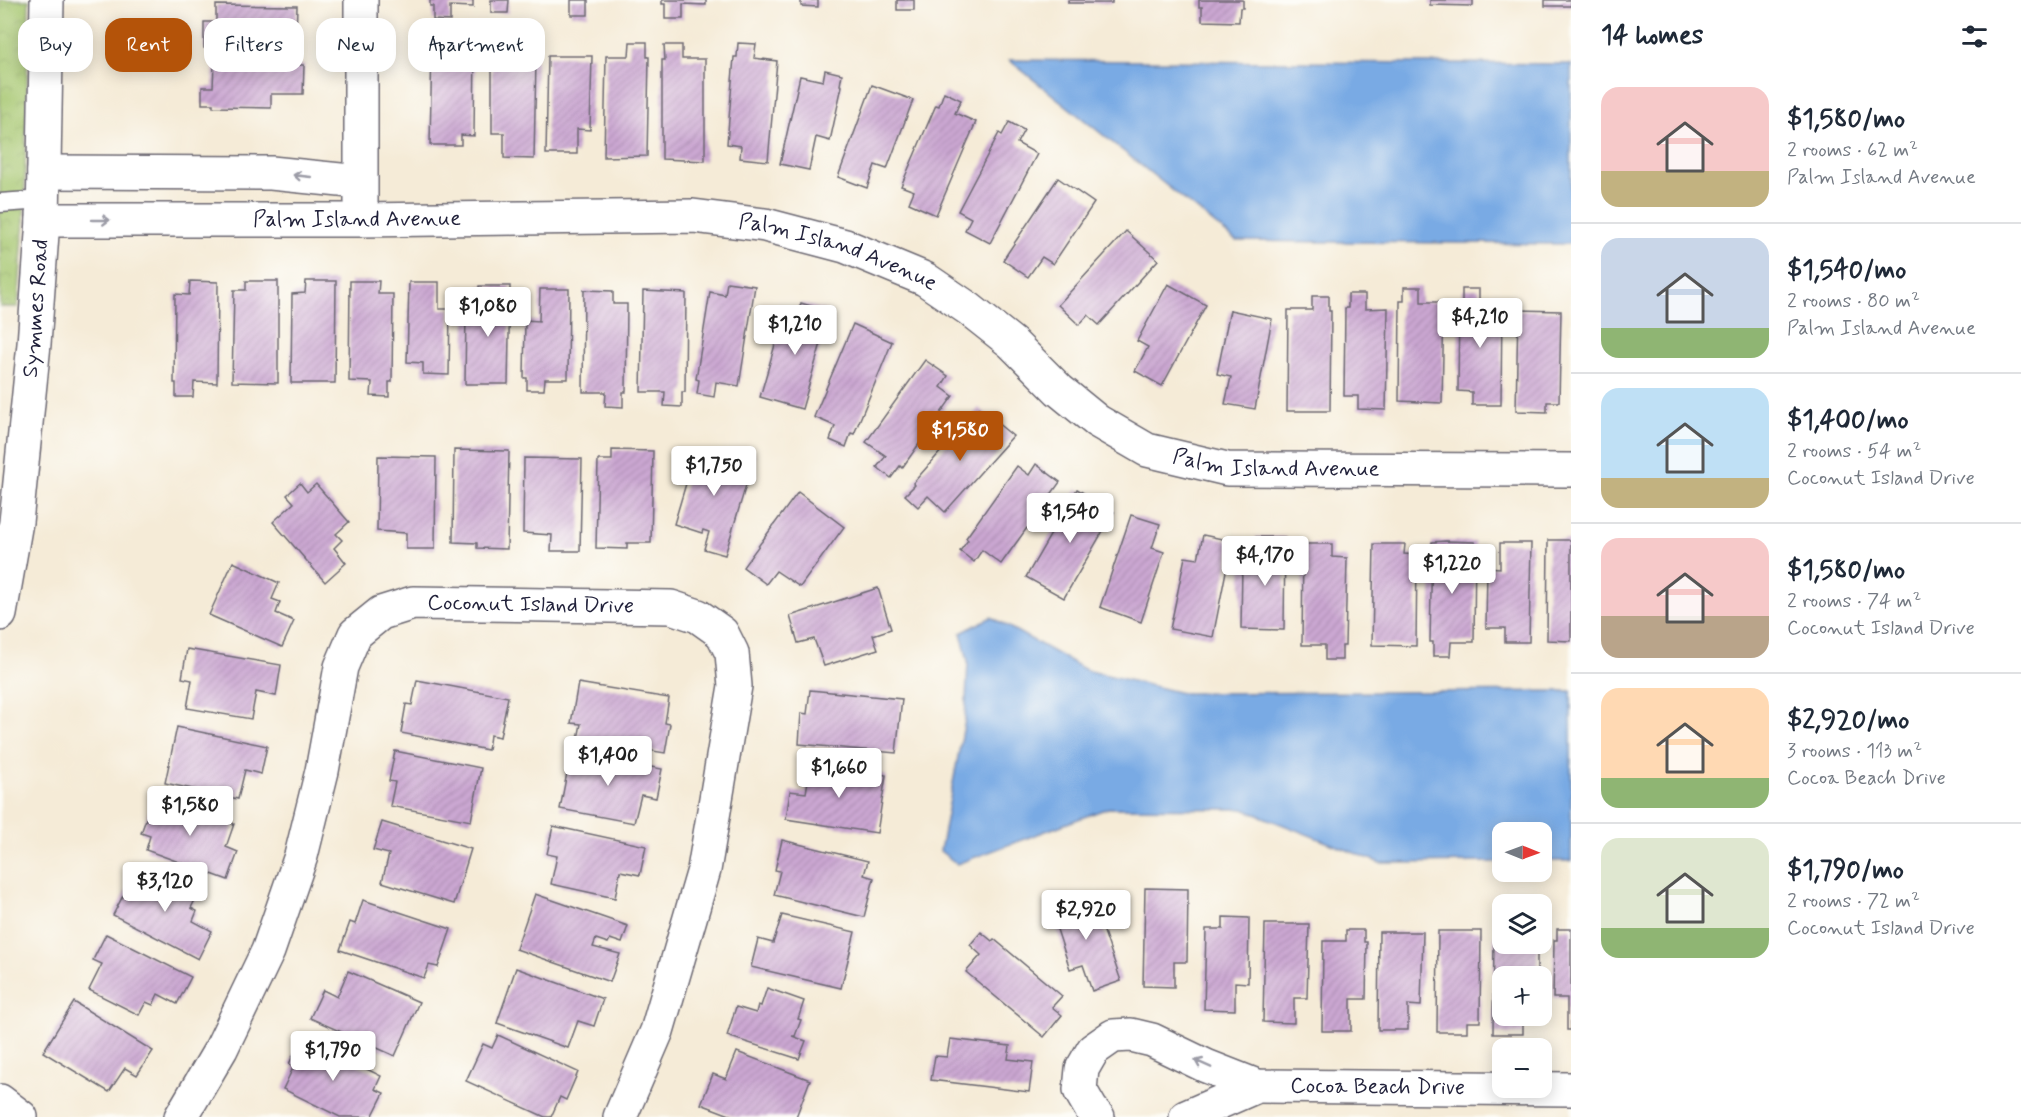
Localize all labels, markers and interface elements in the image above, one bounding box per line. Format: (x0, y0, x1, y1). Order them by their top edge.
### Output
chip: Buy (18, 18, 93, 72)
chip: Rent (105, 18, 192, 72)
chip: Filters (204, 18, 304, 72)
chip: New (316, 18, 396, 72)
chip: Apartment (408, 18, 545, 72)
text: 14 homes (1601, 19, 1703, 53)
icon: filters (1958, 20, 1991, 53)
text: $1,580/mo (1787, 103, 1905, 137)
icon: home (1649, 111, 1721, 183)
text: 2 rooms · 62 m² (1787, 137, 1918, 164)
text: Palm Island Avenue (1787, 164, 1976, 191)
one-way arrow (293, 170, 313, 181)
street label: Palm Island Avenue (253, 205, 461, 234)
street label: Palm Island Avenue (737, 208, 943, 297)
one-way arrow (91, 214, 111, 226)
street label: Symmes Road (17, 238, 56, 379)
text: $1,540/mo (1787, 254, 1906, 288)
icon: home (1649, 262, 1721, 334)
pin: $1,080 (439, 287, 537, 338)
text: 2 rooms · 80 m² (1787, 288, 1920, 315)
text: $1,080 (459, 293, 517, 320)
pin: $4,210 (1431, 298, 1529, 349)
text: $4,210 (1451, 304, 1509, 331)
pin: $1,210 (746, 305, 844, 356)
text: $1,210 (768, 311, 822, 338)
text: Palm Island Avenue (1787, 315, 1976, 342)
text: $1,400/mo (1787, 404, 1909, 438)
pin: $1,580 (911, 411, 1009, 462)
icon: home (1649, 412, 1721, 484)
text: $1,580 (931, 417, 989, 444)
text: 2 rooms · 54 m² (1787, 438, 1921, 465)
street label: Palm Island Avenue (1170, 443, 1380, 483)
pin: $1,750 (665, 446, 763, 497)
text: $1,750 (685, 452, 743, 479)
text: Coconut Island Drive (1787, 465, 1975, 492)
pin: $1,540 (1021, 493, 1119, 544)
text: $1,540 (1041, 499, 1099, 526)
pin: $4,170 (1216, 536, 1314, 587)
text: $4,170 (1236, 542, 1294, 569)
pin: $1,220 (1403, 544, 1501, 595)
text: $1,220 (1423, 550, 1481, 577)
text: $1,580/mo (1787, 554, 1905, 588)
icon: home (1649, 562, 1721, 634)
text: 2 rooms · 74 m² (1787, 588, 1921, 615)
street label: Coconut Island Drive (427, 589, 634, 620)
text: Coconut Island Drive (1787, 615, 1975, 642)
text: $2,920/mo (1787, 704, 1909, 738)
icon: home (1649, 712, 1721, 784)
pin: $1,400 (559, 736, 657, 787)
text: 3 rooms · 113 m² (1787, 738, 1922, 765)
text: $1,400 (578, 742, 638, 769)
pin: $1,660 (790, 748, 888, 799)
text: $1,660 (811, 754, 867, 781)
text: Cocoa Beach Drive (1787, 765, 1946, 792)
pin: $1,580 (141, 786, 239, 837)
text: $1,580 (161, 792, 219, 819)
north arrow (1492, 822, 1552, 882)
map controls (1492, 822, 1552, 1098)
text: $1,790/mo (1787, 854, 1904, 888)
pin: $3,120 (116, 862, 214, 913)
icon: home (1649, 862, 1721, 934)
text: $3,120 (137, 868, 193, 895)
text: 2 rooms · 72 m² (1787, 888, 1920, 915)
pin: $2,920 (1037, 890, 1135, 941)
button: layers (1492, 894, 1552, 954)
text: $2,920 (1056, 896, 1116, 923)
text: Coconut Island Drive (1787, 915, 1975, 942)
button: + (1492, 966, 1552, 1026)
pin: $1,790 (284, 1031, 382, 1082)
text: $1,790 (305, 1037, 361, 1064)
button: − (1492, 1038, 1552, 1098)
one-way arrow (1194, 1058, 1213, 1069)
street label: Cocoa Beach Drive (1290, 1072, 1465, 1102)

